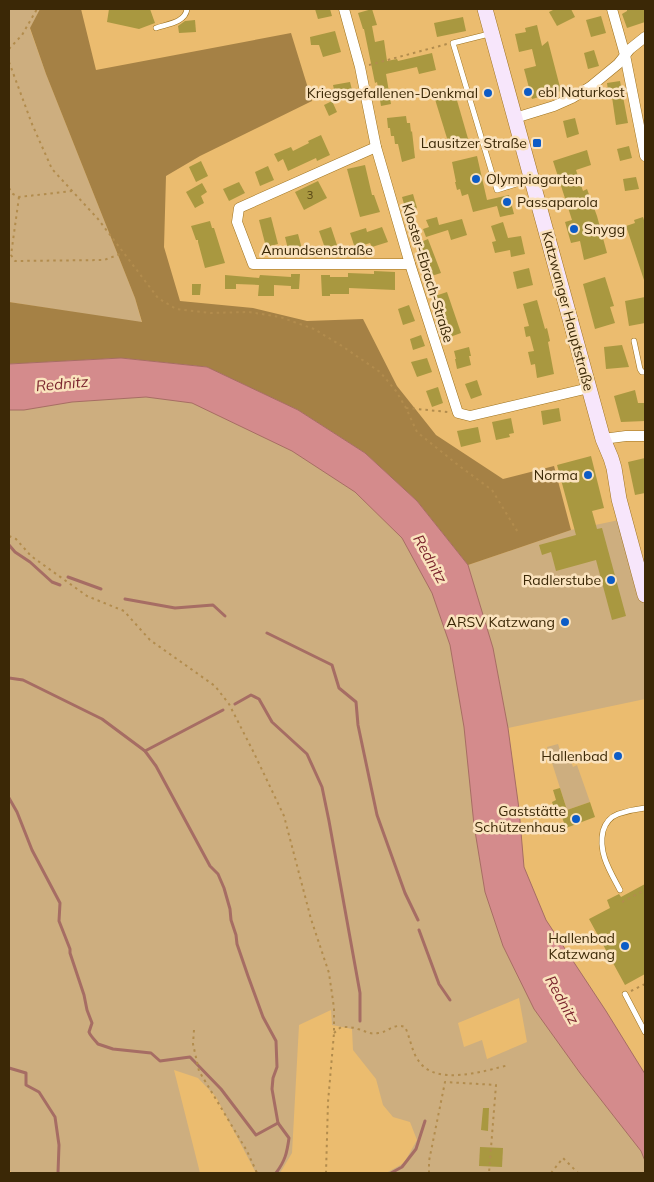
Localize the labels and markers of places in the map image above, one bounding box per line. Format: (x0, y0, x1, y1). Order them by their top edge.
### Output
place label: ebl Naturkost (538, 83, 625, 101)
place label: Kriegsgefallenen-Denkmal (307, 84, 478, 102)
marker: ebl Naturkost (522, 86, 534, 98)
marker: Kriegsgefallenen-Denkmal (482, 87, 494, 99)
place label: Lausitzer Straße (421, 134, 527, 152)
marker: Lausitzer Straße (531, 137, 543, 149)
place label: Olympiagarten (486, 170, 583, 188)
marker: Olympiagarten (470, 173, 482, 185)
place label: Passaparola (517, 193, 598, 211)
marker: Passaparola (501, 196, 513, 208)
place label: Snygg (584, 220, 625, 238)
marker: Snygg (568, 223, 580, 235)
place label: Norma (534, 466, 578, 484)
marker: Norma (582, 469, 594, 481)
place label: Radlerstube (523, 571, 601, 589)
marker: Radlerstube (605, 574, 617, 586)
place label: ARSV Katzwang (447, 613, 555, 631)
marker: ARSV Katzwang (559, 616, 571, 628)
place label: Hallenbad (541, 747, 608, 765)
marker: Hallenbad (612, 750, 624, 762)
place label: Gaststätte Schützenhaus (475, 802, 566, 836)
marker: Gaststätte Schützenhaus (570, 813, 582, 825)
place label: Hallenbad Katzwang (548, 929, 615, 963)
marker: Hallenbad Katzwang (619, 940, 631, 952)

